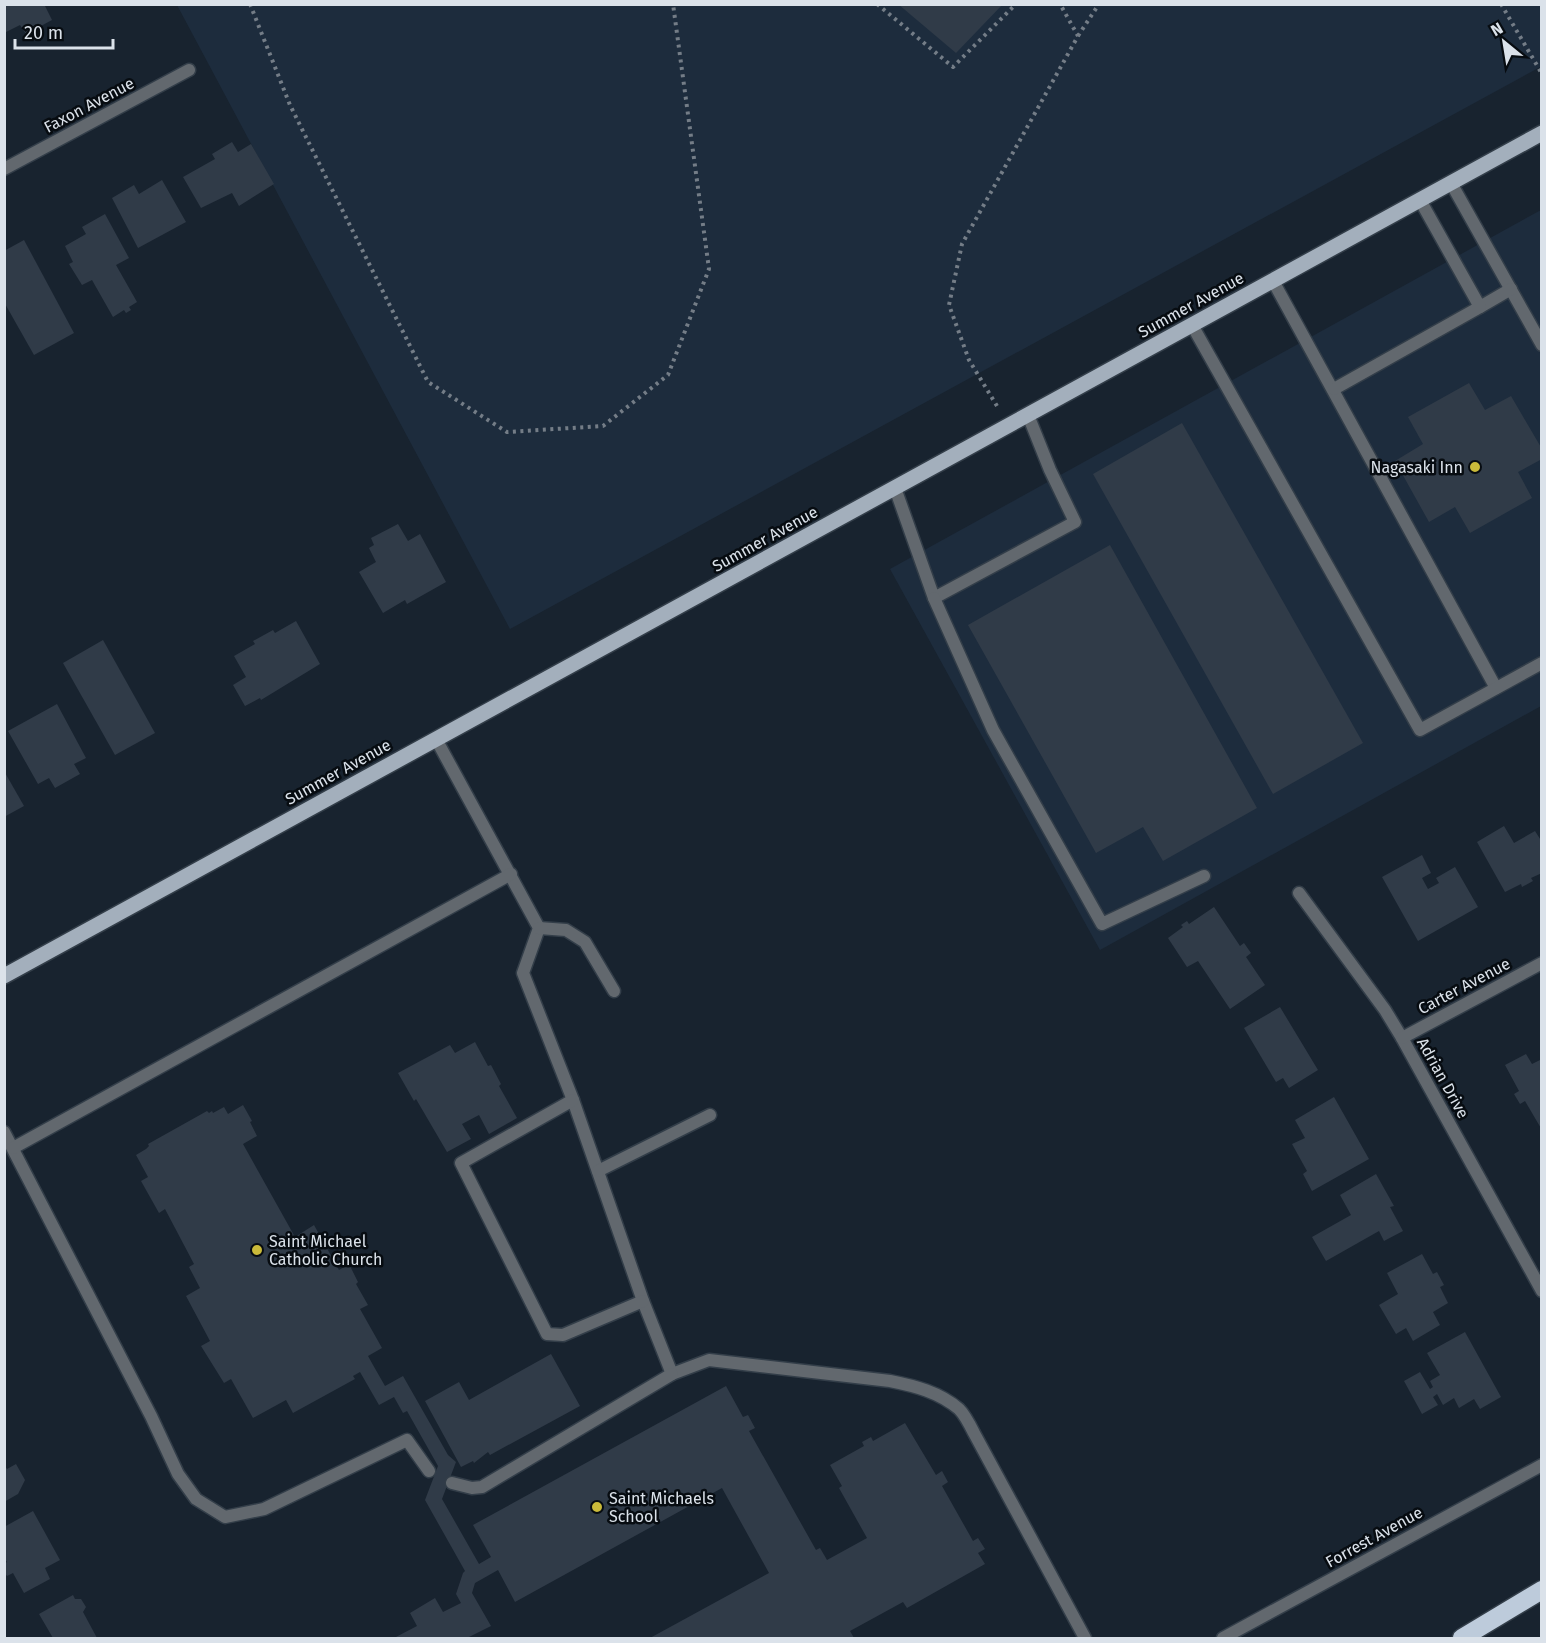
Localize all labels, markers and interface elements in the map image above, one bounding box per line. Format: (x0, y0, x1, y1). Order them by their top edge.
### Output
scale bar (15, 12, 112, 50)
north arrow (1474, 12, 1534, 72)
text: N (1487, 19, 1506, 40)
text: 20 m (24, 22, 63, 44)
street label: Faxon Avenue (41, 73, 137, 137)
street label: Summer Avenue (1135, 268, 1247, 342)
place label: Nagasaki Inn (1371, 458, 1463, 477)
marker: Nagasaki Inn (1468, 460, 1482, 474)
street label: Summer Avenue (709, 502, 821, 576)
street label: Summer Avenue (282, 735, 394, 809)
street label: Carter Avenue (1415, 954, 1513, 1018)
street label: Adrian Drive (1413, 1034, 1473, 1122)
place label: Saint Michael Catholic Church (269, 1232, 382, 1269)
marker: Saint Michael Catholic Church (250, 1243, 264, 1257)
place label: Saint Michaels School (609, 1489, 714, 1526)
marker: Saint Michaels School (590, 1500, 604, 1514)
street label: Forrest Avenue (1322, 1503, 1426, 1571)

